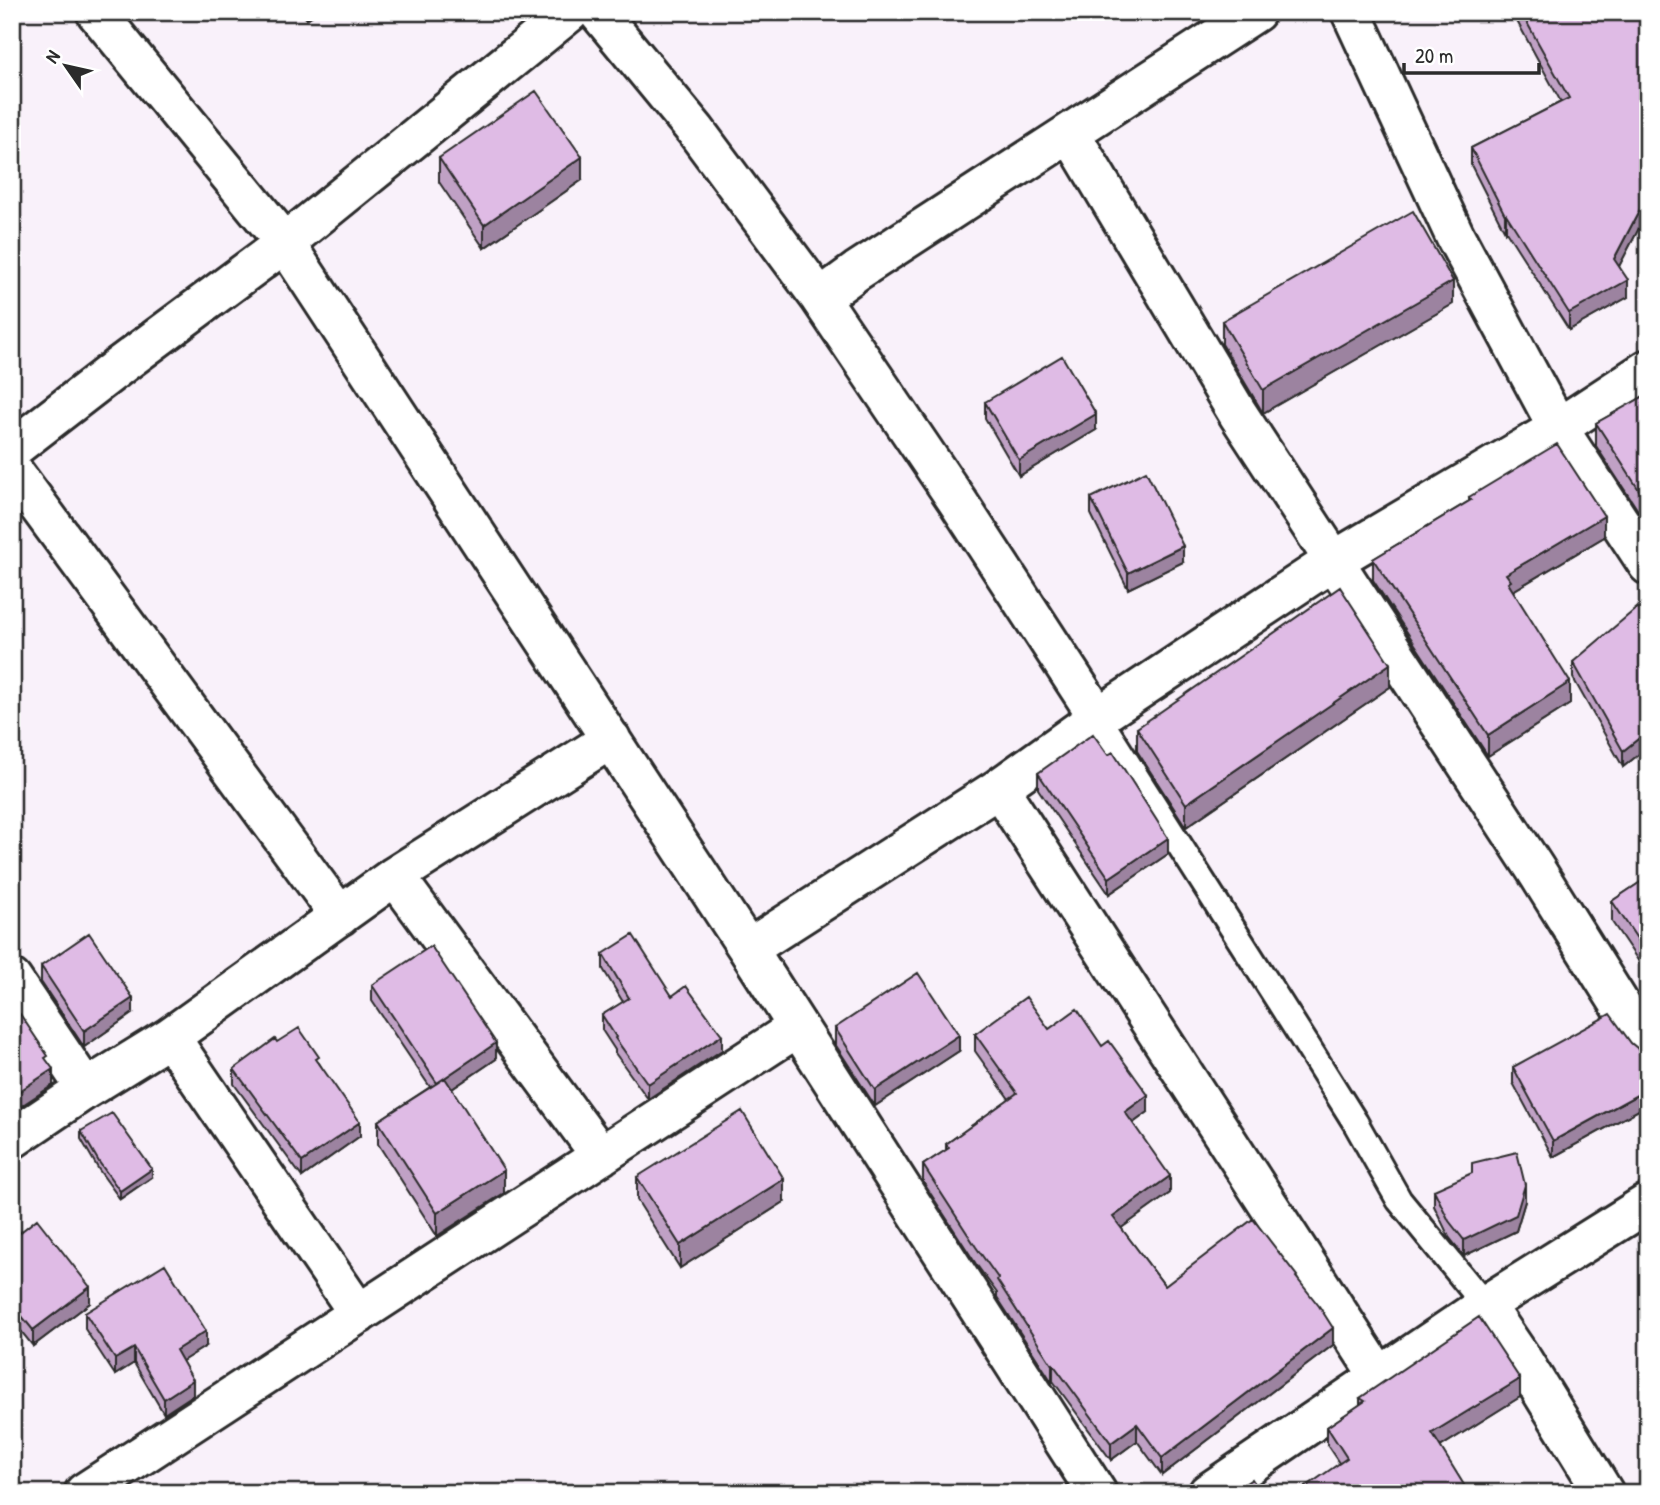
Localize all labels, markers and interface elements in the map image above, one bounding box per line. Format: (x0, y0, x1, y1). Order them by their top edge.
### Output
north arrow (32, 32, 102, 102)
scale bar (1404, 32, 1539, 76)
text: 20 m (1415, 41, 1453, 70)
text: N (38, 45, 66, 68)

